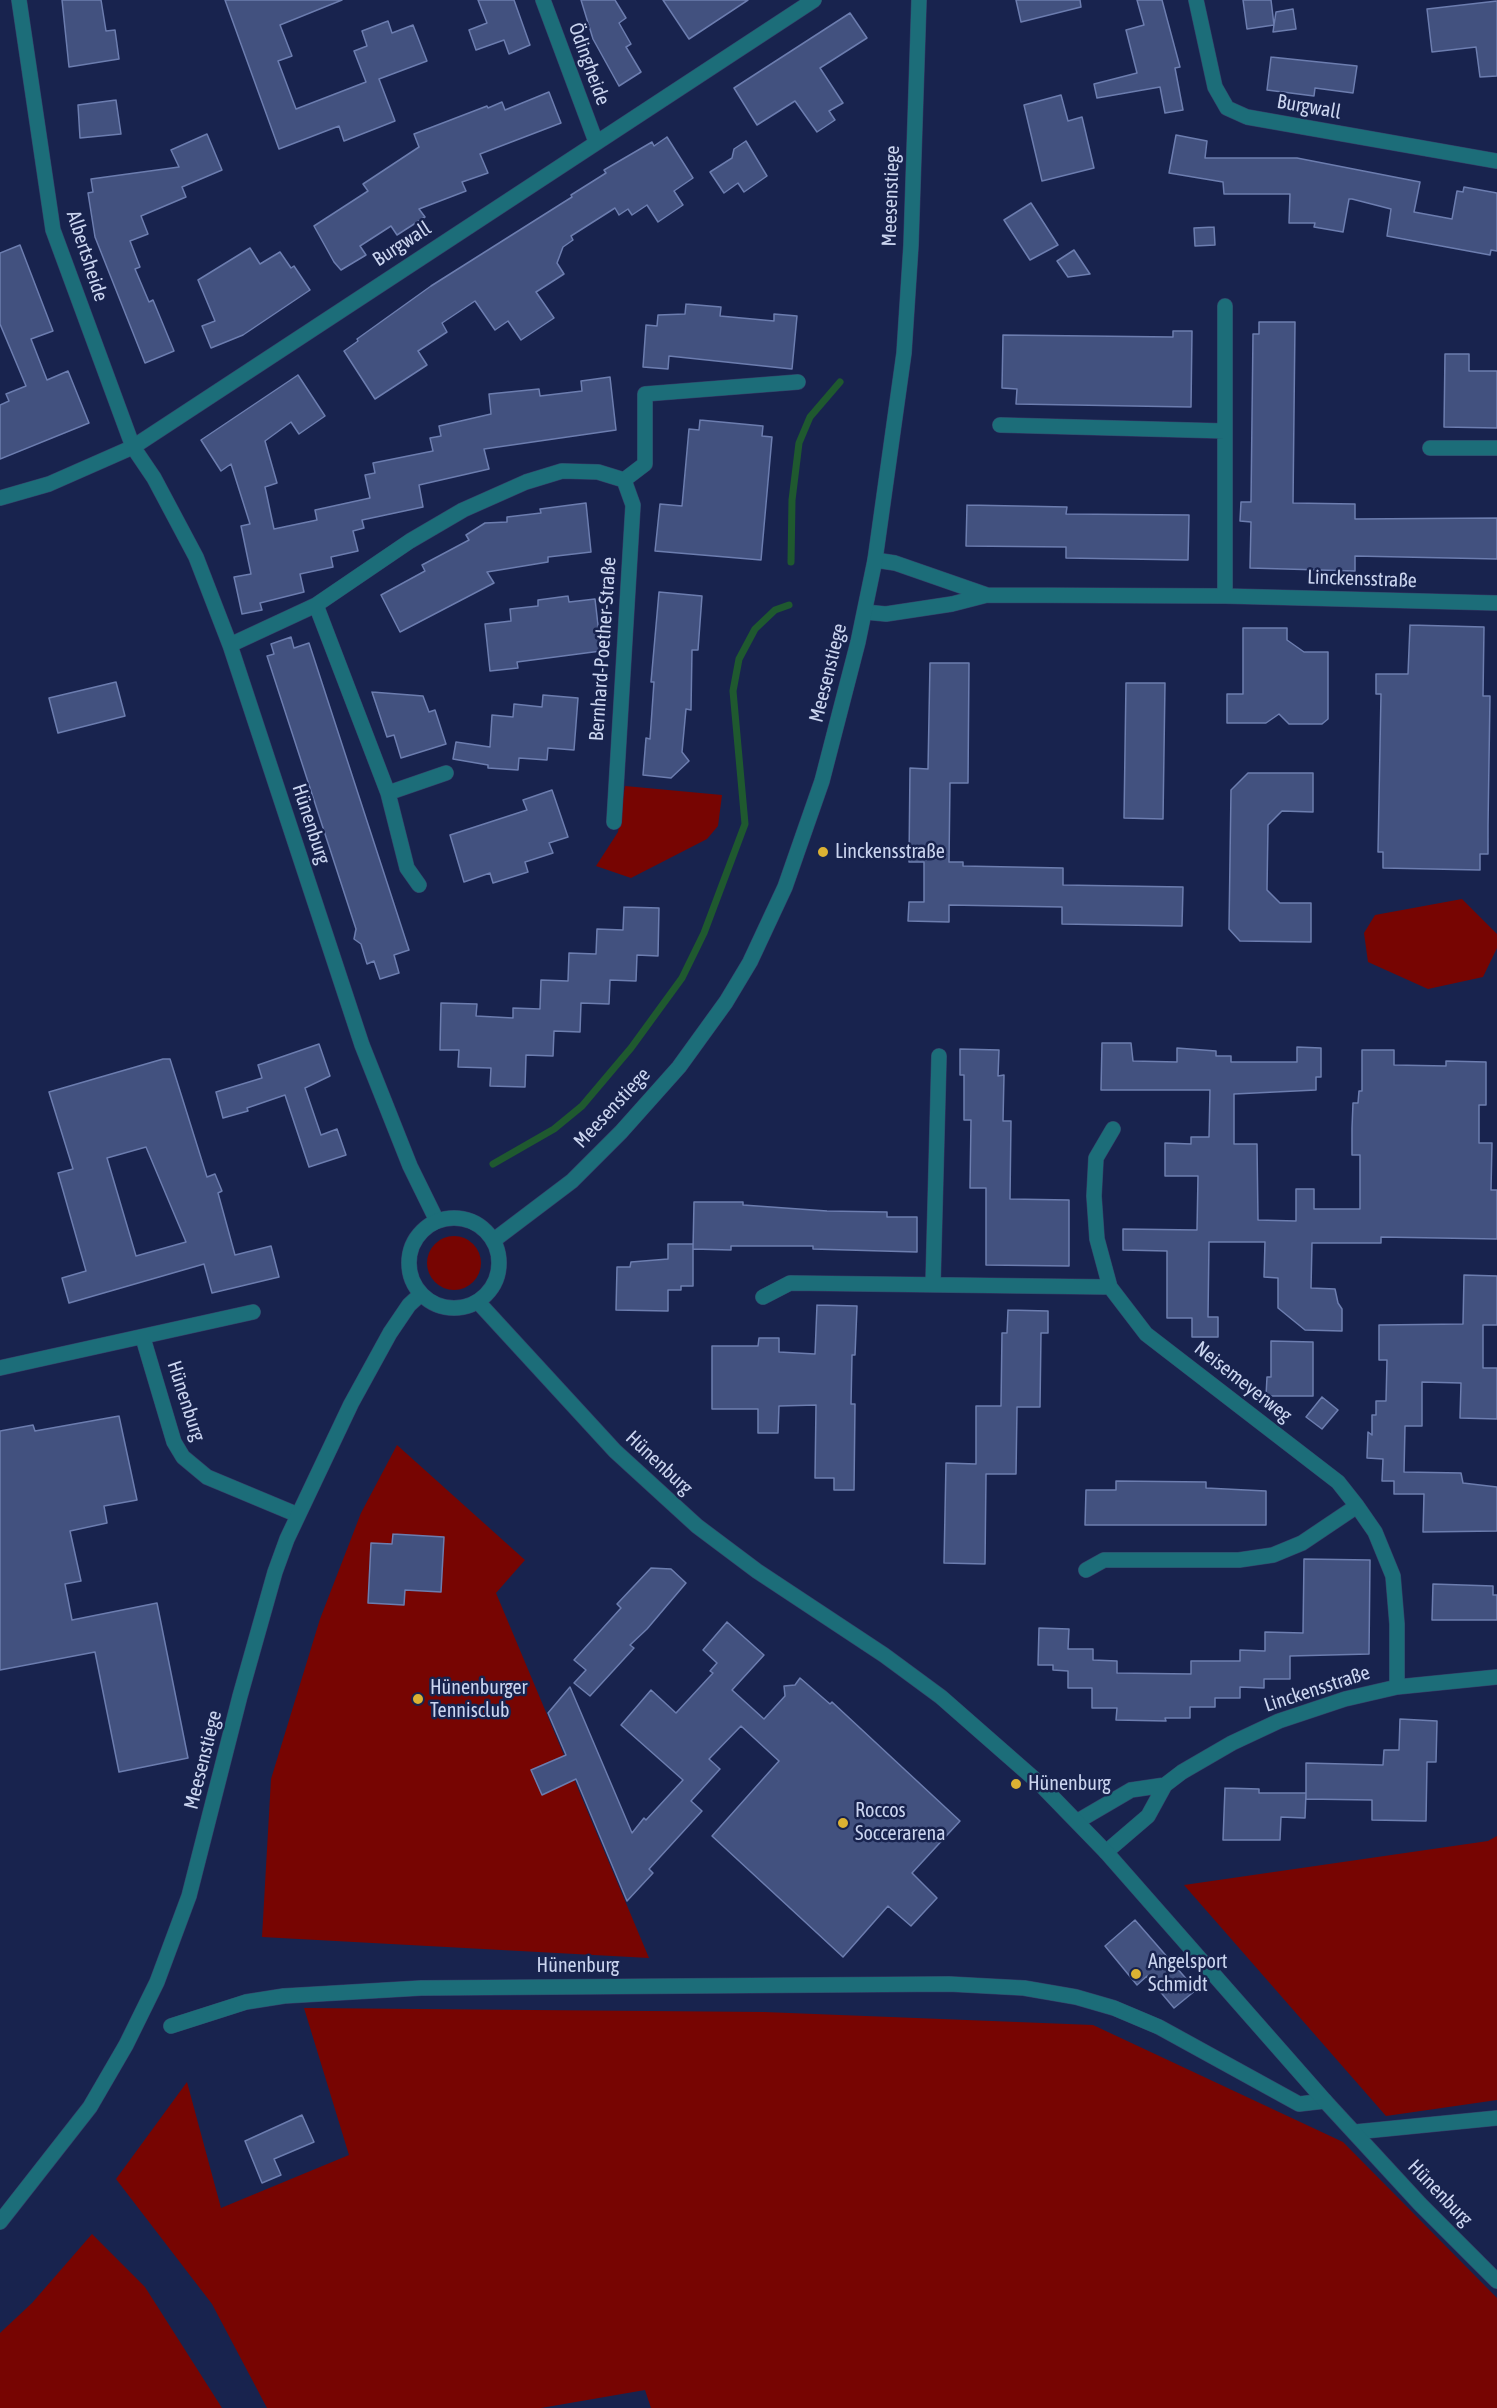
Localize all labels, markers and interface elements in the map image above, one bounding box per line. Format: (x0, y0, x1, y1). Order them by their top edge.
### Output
street label: Ödingheide (563, 19, 615, 109)
street label: Burgwall (1275, 90, 1343, 124)
street label: Meesenstiege (877, 145, 905, 247)
street label: Albertsheide (61, 208, 113, 304)
street label: Burgwall (368, 216, 436, 272)
street label: Bernhard-Poether-Straße (585, 556, 621, 742)
street label: Linckensstraße (1307, 565, 1417, 593)
street label: Meesenstiege (804, 621, 852, 725)
street label: Hünenburg (287, 781, 335, 867)
place label: Linckensstraße (835, 840, 945, 864)
marker: Linckensstraße (816, 845, 830, 859)
street label: Meesenstiege (569, 1063, 655, 1153)
street label: Neisemeyerweg (1189, 1336, 1297, 1428)
street label: Hünenburg (162, 1358, 210, 1444)
street label: Hünenburg (621, 1426, 697, 1500)
street label: Linckensstraße (1261, 1661, 1373, 1717)
place label: Hünenburger Tennisclub (430, 1676, 527, 1723)
marker: Hünenburger Tennisclub (411, 1692, 425, 1706)
street label: Meesenstiege (179, 1708, 227, 1812)
place label: Hünenburg (1028, 1772, 1111, 1796)
marker: Hünenburg (1009, 1777, 1023, 1791)
place label: Roccos Soccerarena (855, 1799, 945, 1846)
marker: Roccos Soccerarena (836, 1816, 850, 1830)
place label: Angelsport Schmidt (1148, 1950, 1227, 1997)
street label: Hünenburg (537, 1954, 619, 1978)
marker: Angelsport Schmidt (1129, 1967, 1143, 1981)
street label: Hünenburg (1403, 2155, 1477, 2231)

